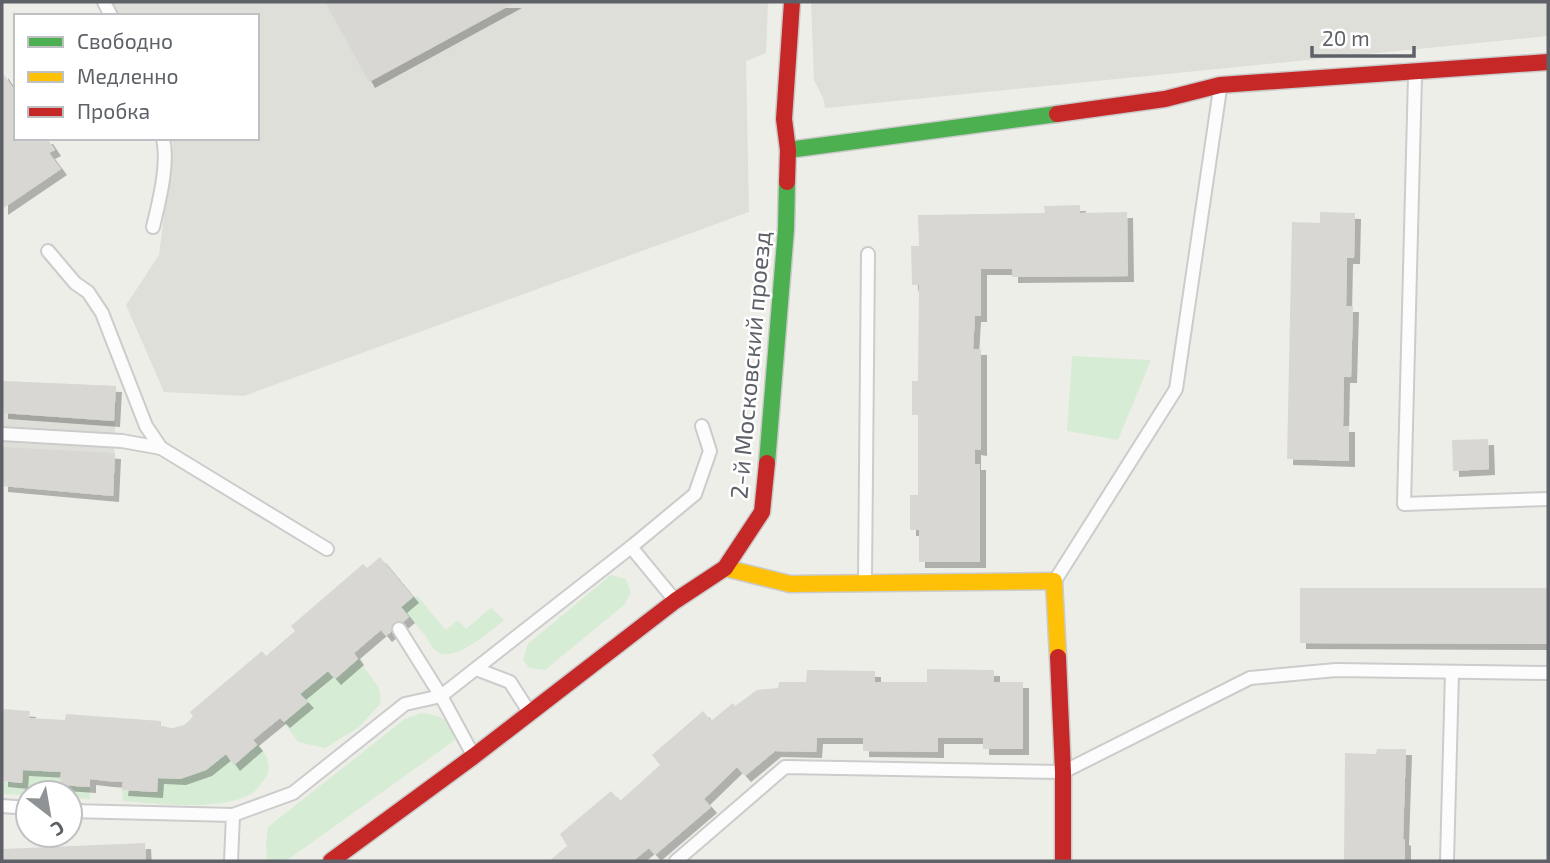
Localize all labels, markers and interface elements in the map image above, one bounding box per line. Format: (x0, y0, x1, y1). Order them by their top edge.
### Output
legend (14, 14, 259, 140)
scale bar (1312, 14, 1414, 58)
text: 20 m (1322, 25, 1370, 50)
text: Свободно (77, 28, 173, 53)
text: Медленно (77, 63, 179, 88)
text: Пробка (77, 98, 150, 123)
street label: 2-й Московский проезд (723, 230, 776, 500)
north arrow (14, 779, 84, 849)
text: С (47, 816, 69, 842)

